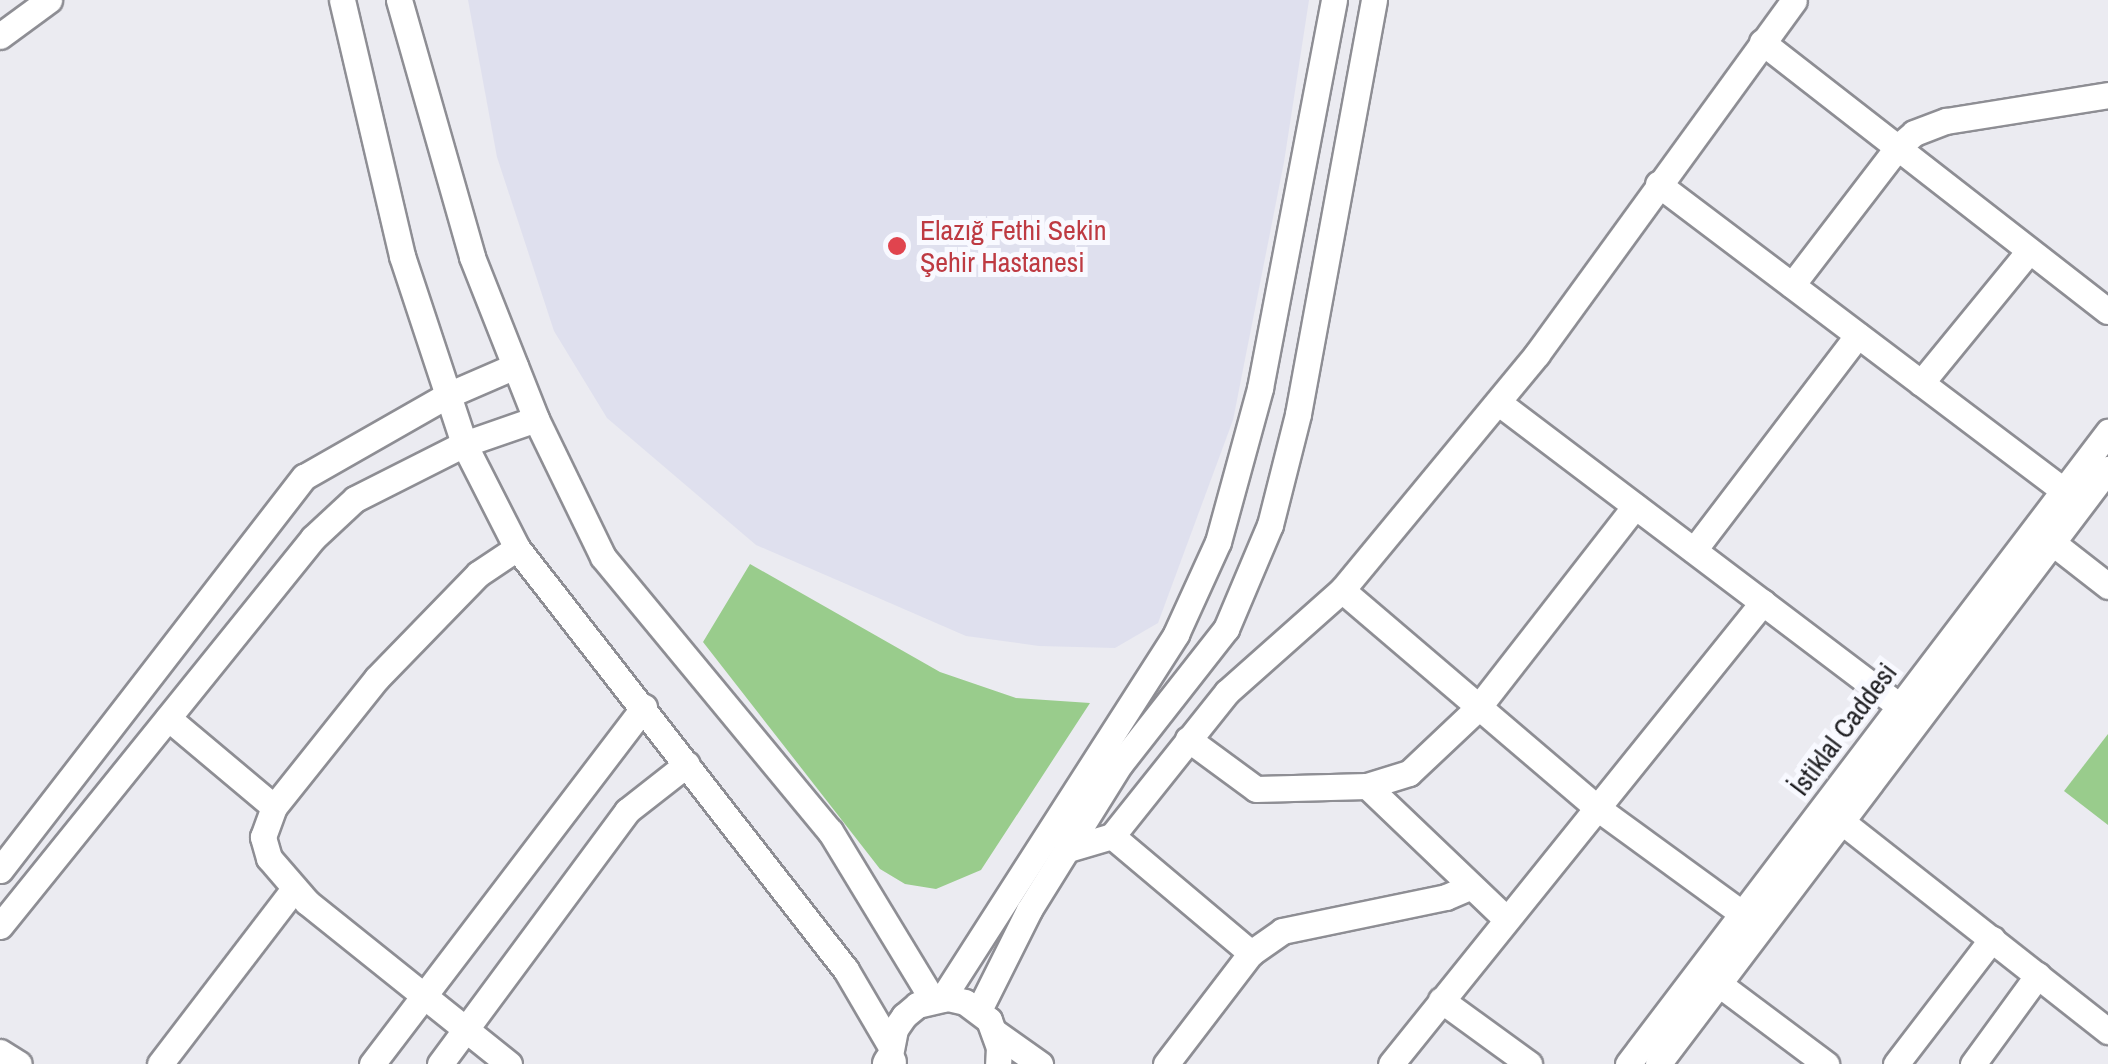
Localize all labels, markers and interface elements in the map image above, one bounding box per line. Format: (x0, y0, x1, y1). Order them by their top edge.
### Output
place label: Elazığ Fethi Sekin Şehir Hastanesi (920, 213, 1107, 279)
marker: Elazığ Fethi Sekin Şehir Hastanesi (884, 233, 910, 259)
street label: İstiklal Caddesi (1782, 656, 1904, 802)

